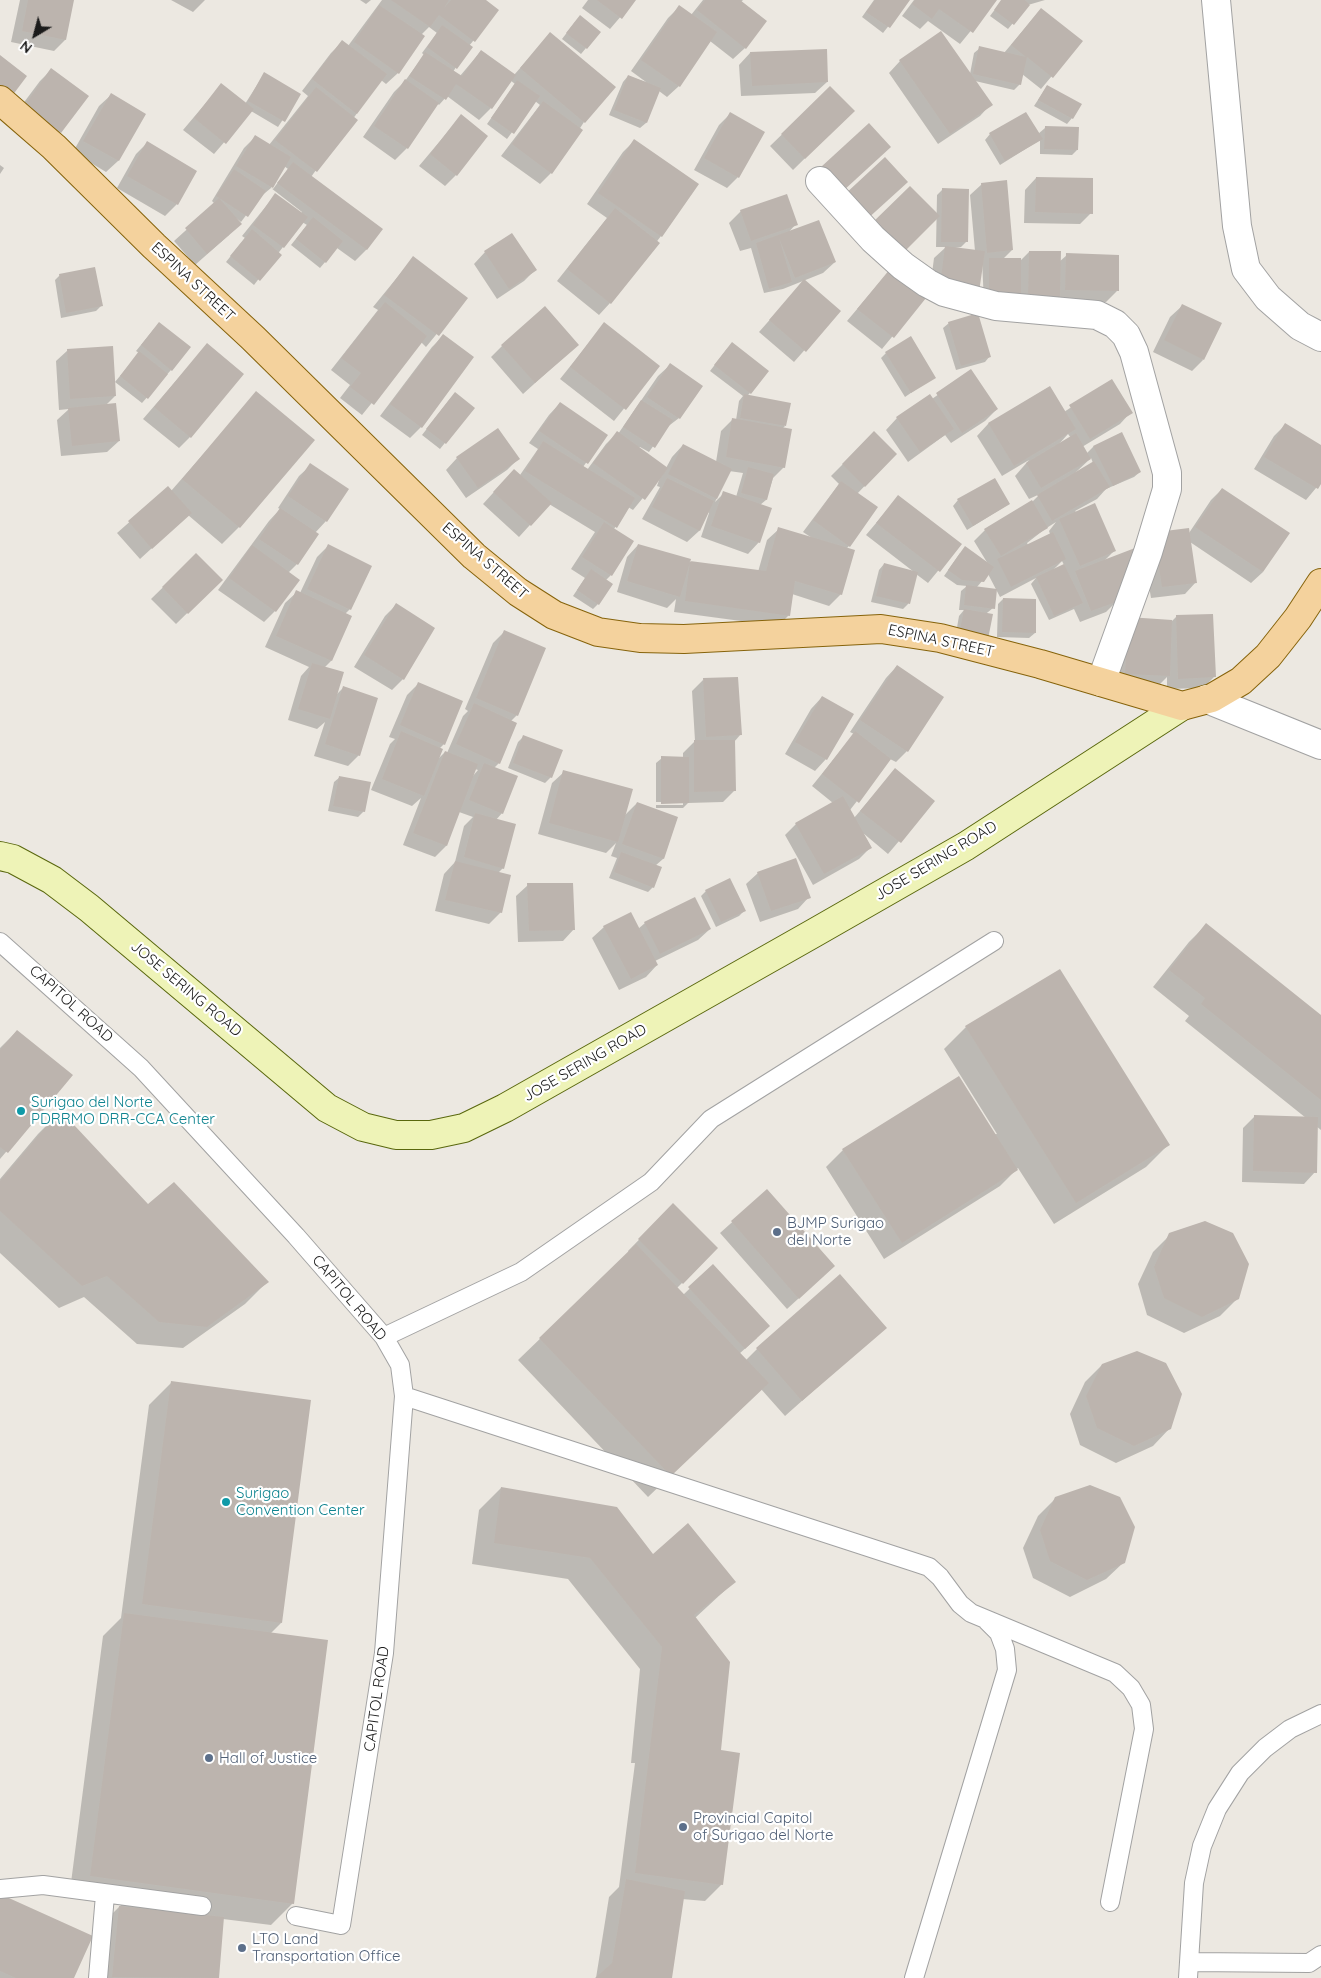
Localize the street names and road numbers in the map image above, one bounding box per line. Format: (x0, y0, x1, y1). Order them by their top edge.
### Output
street label: ESPINA STREET (147, 239, 239, 325)
street label: ESPINA STREET (438, 519, 532, 603)
street label: ESPINA STREET (886, 621, 996, 661)
street label: JOSE SERING ROAD (872, 817, 1000, 905)
street label: JOSE SERING ROAD (127, 937, 245, 1041)
street label: CAPITOL ROAD (25, 962, 117, 1046)
street label: JOSE SERING ROAD (520, 1020, 650, 1106)
street label: CAPITOL ROAD (308, 1251, 390, 1345)
street label: CAPITOL ROAD (361, 1645, 393, 1753)

